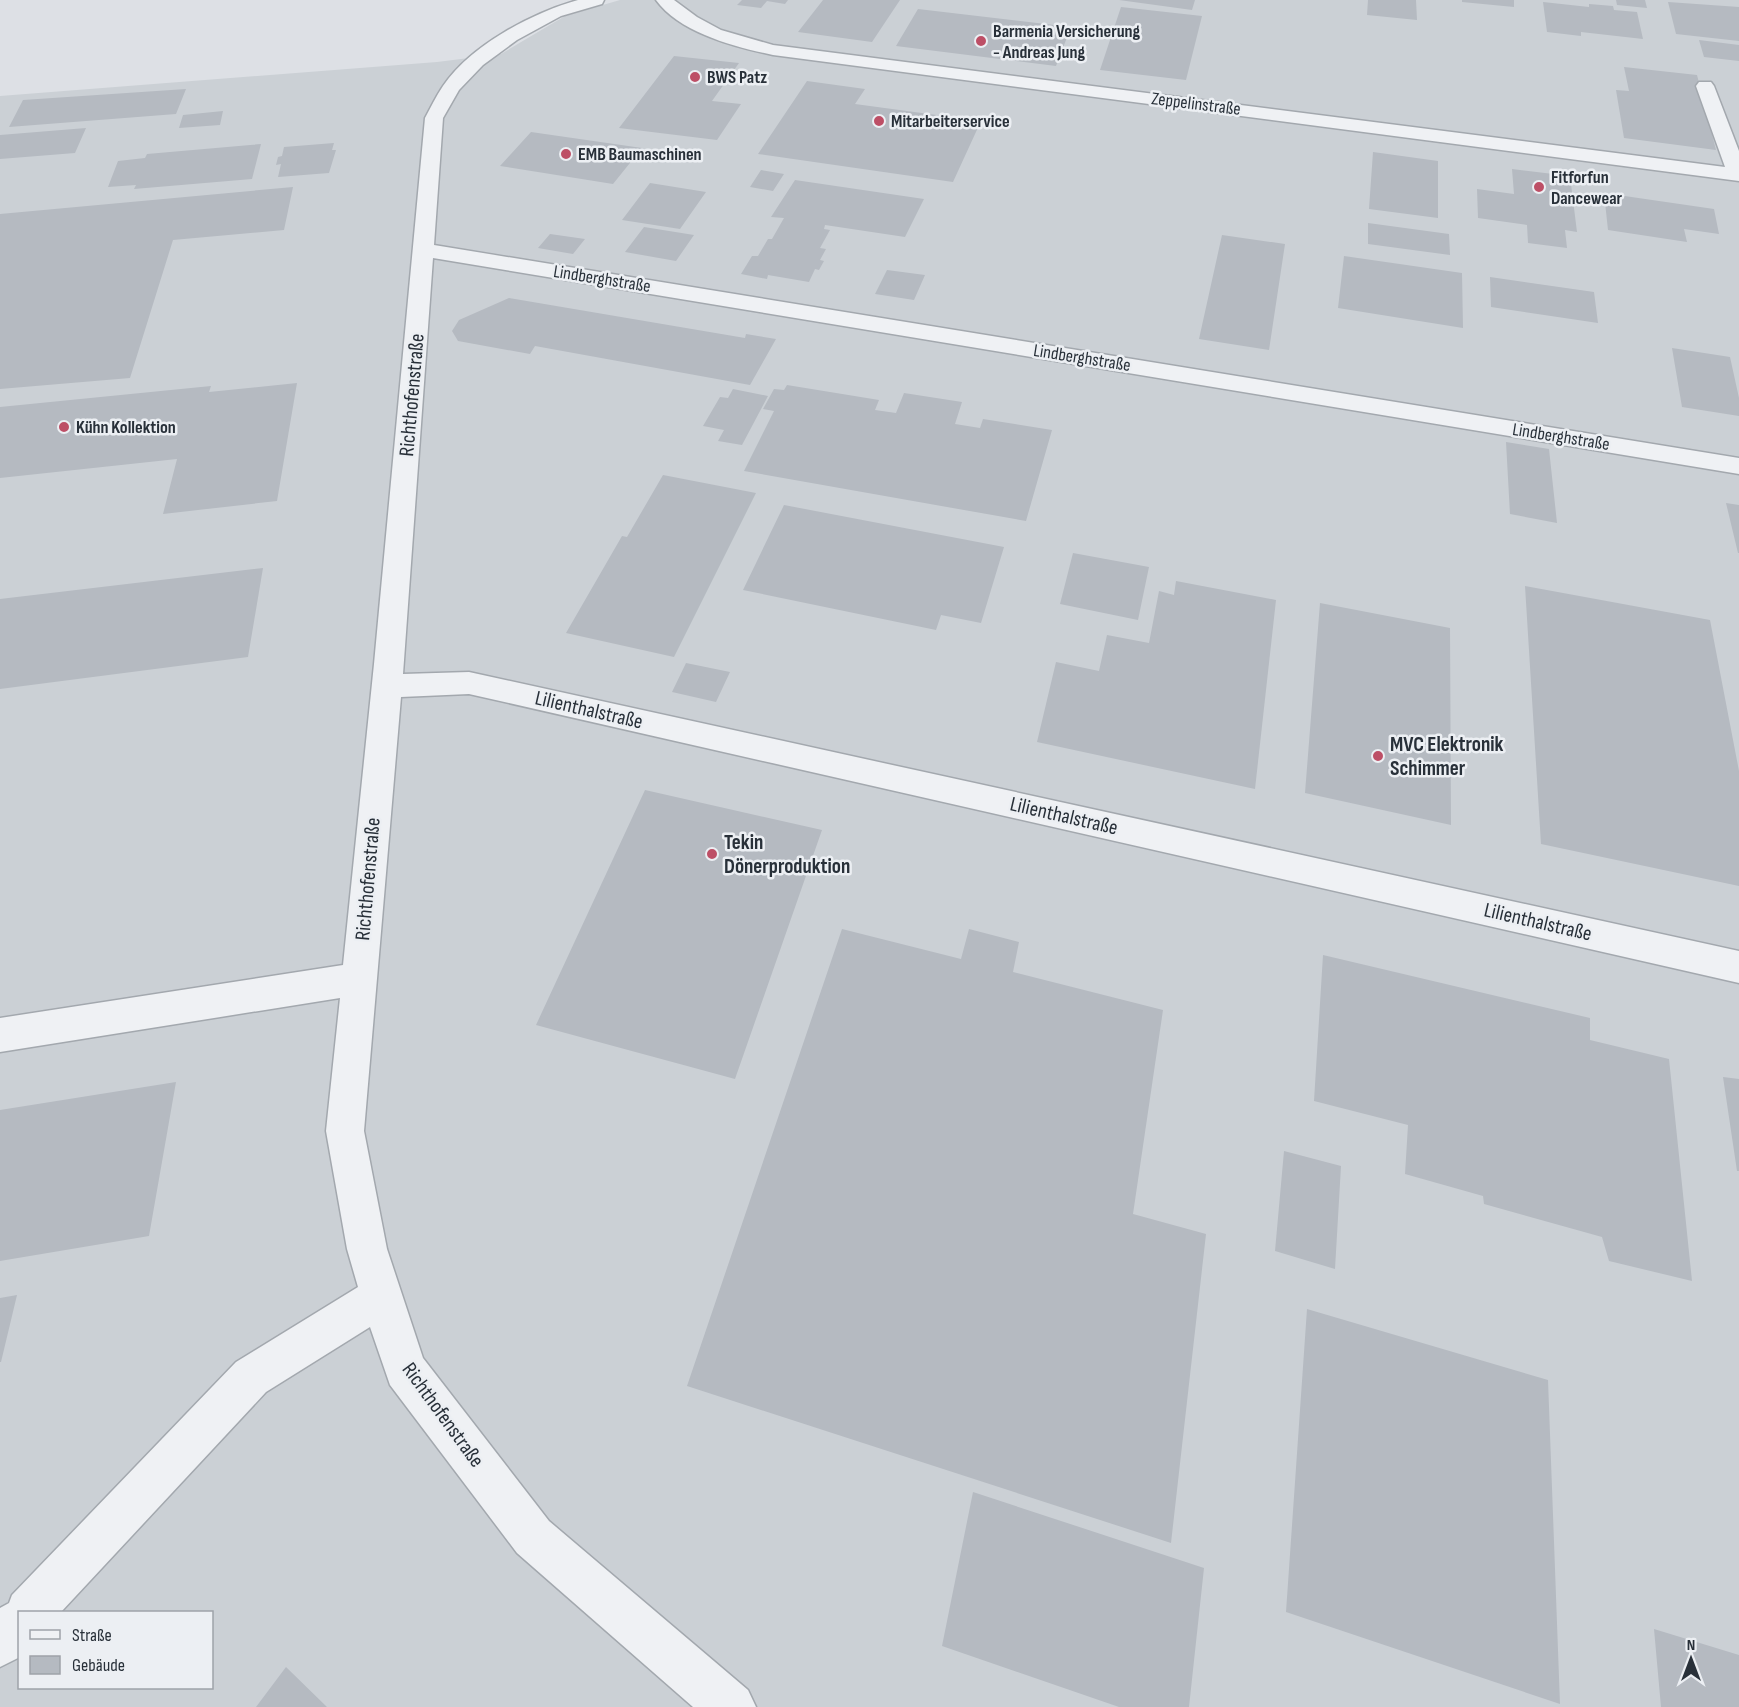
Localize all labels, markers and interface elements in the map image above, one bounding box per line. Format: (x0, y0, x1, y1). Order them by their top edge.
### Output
place label: Barmenia Versicherung - Andreas Jung (993, 21, 1141, 63)
marker: Barmenia Versicherung - Andreas Jung (974, 34, 988, 48)
place label: BWS Patz (707, 67, 767, 88)
marker: BWS Patz (688, 70, 702, 84)
street label: Zeppelinstraße (1150, 88, 1242, 120)
place label: Mitarbeiterservice (891, 111, 1010, 132)
marker: Mitarbeiterservice (872, 114, 886, 128)
place label: EMB Baumaschinen (578, 144, 702, 165)
marker: EMB Baumaschinen (559, 147, 573, 161)
place label: Fitforfun Dancewear (1551, 167, 1623, 209)
marker: Fitforfun Dancewear (1532, 180, 1546, 194)
street label: Lindberghstraße (552, 261, 652, 297)
street label: Richthofenstraße (394, 333, 430, 457)
street label: Lindberghstraße (1032, 340, 1132, 376)
place label: Kühn Kollektion (76, 417, 176, 438)
street label: Lindberghstraße (1511, 419, 1611, 455)
marker: Kühn Kollektion (57, 420, 71, 434)
street label: Lilienthalstraße (533, 685, 645, 735)
place label: MVC Elektronik Schimmer (1390, 732, 1504, 781)
marker: MVC Elektronik Schimmer (1371, 749, 1385, 763)
street label: Lilienthalstraße (1008, 791, 1120, 841)
street label: Richthofenstraße (350, 817, 386, 941)
place label: Tekin Dönerproduktion (724, 830, 850, 879)
marker: Tekin Dönerproduktion (705, 847, 719, 861)
street label: Lilienthalstraße (1482, 897, 1594, 947)
street label: Richthofenstraße (397, 1358, 489, 1472)
legend (18, 1611, 213, 1689)
text: Straße (72, 1625, 112, 1646)
north arrow (1661, 1629, 1721, 1689)
text: N (1687, 1636, 1695, 1655)
text: Gebäude (72, 1655, 125, 1676)

